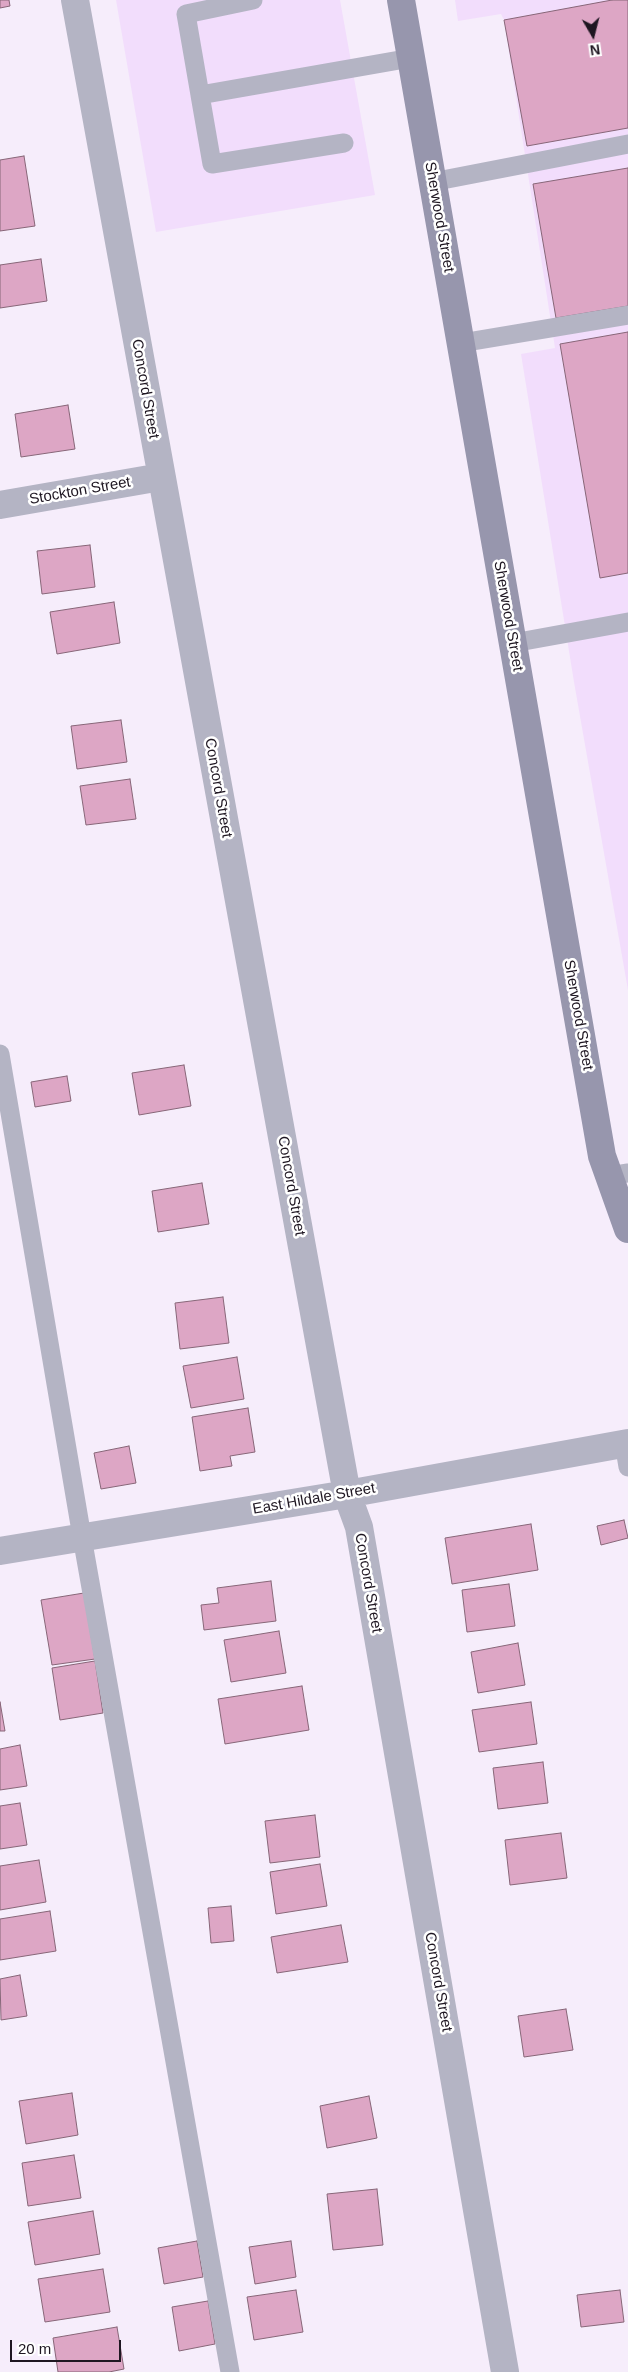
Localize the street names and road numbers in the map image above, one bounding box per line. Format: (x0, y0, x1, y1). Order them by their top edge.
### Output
street label: Sherwood Street (420, 160, 458, 274)
street label: Concord Street (127, 338, 163, 440)
street label: Stockton Street (28, 473, 132, 509)
street label: Sherwood Street (489, 559, 527, 673)
street label: Concord Street (200, 737, 236, 839)
street label: Sherwood Street (559, 958, 597, 1072)
street label: Concord Street (273, 1135, 309, 1237)
street label: East Hildale Street (251, 1479, 377, 1519)
street label: Concord Street (350, 1532, 386, 1634)
street label: Concord Street (420, 1931, 456, 2033)

